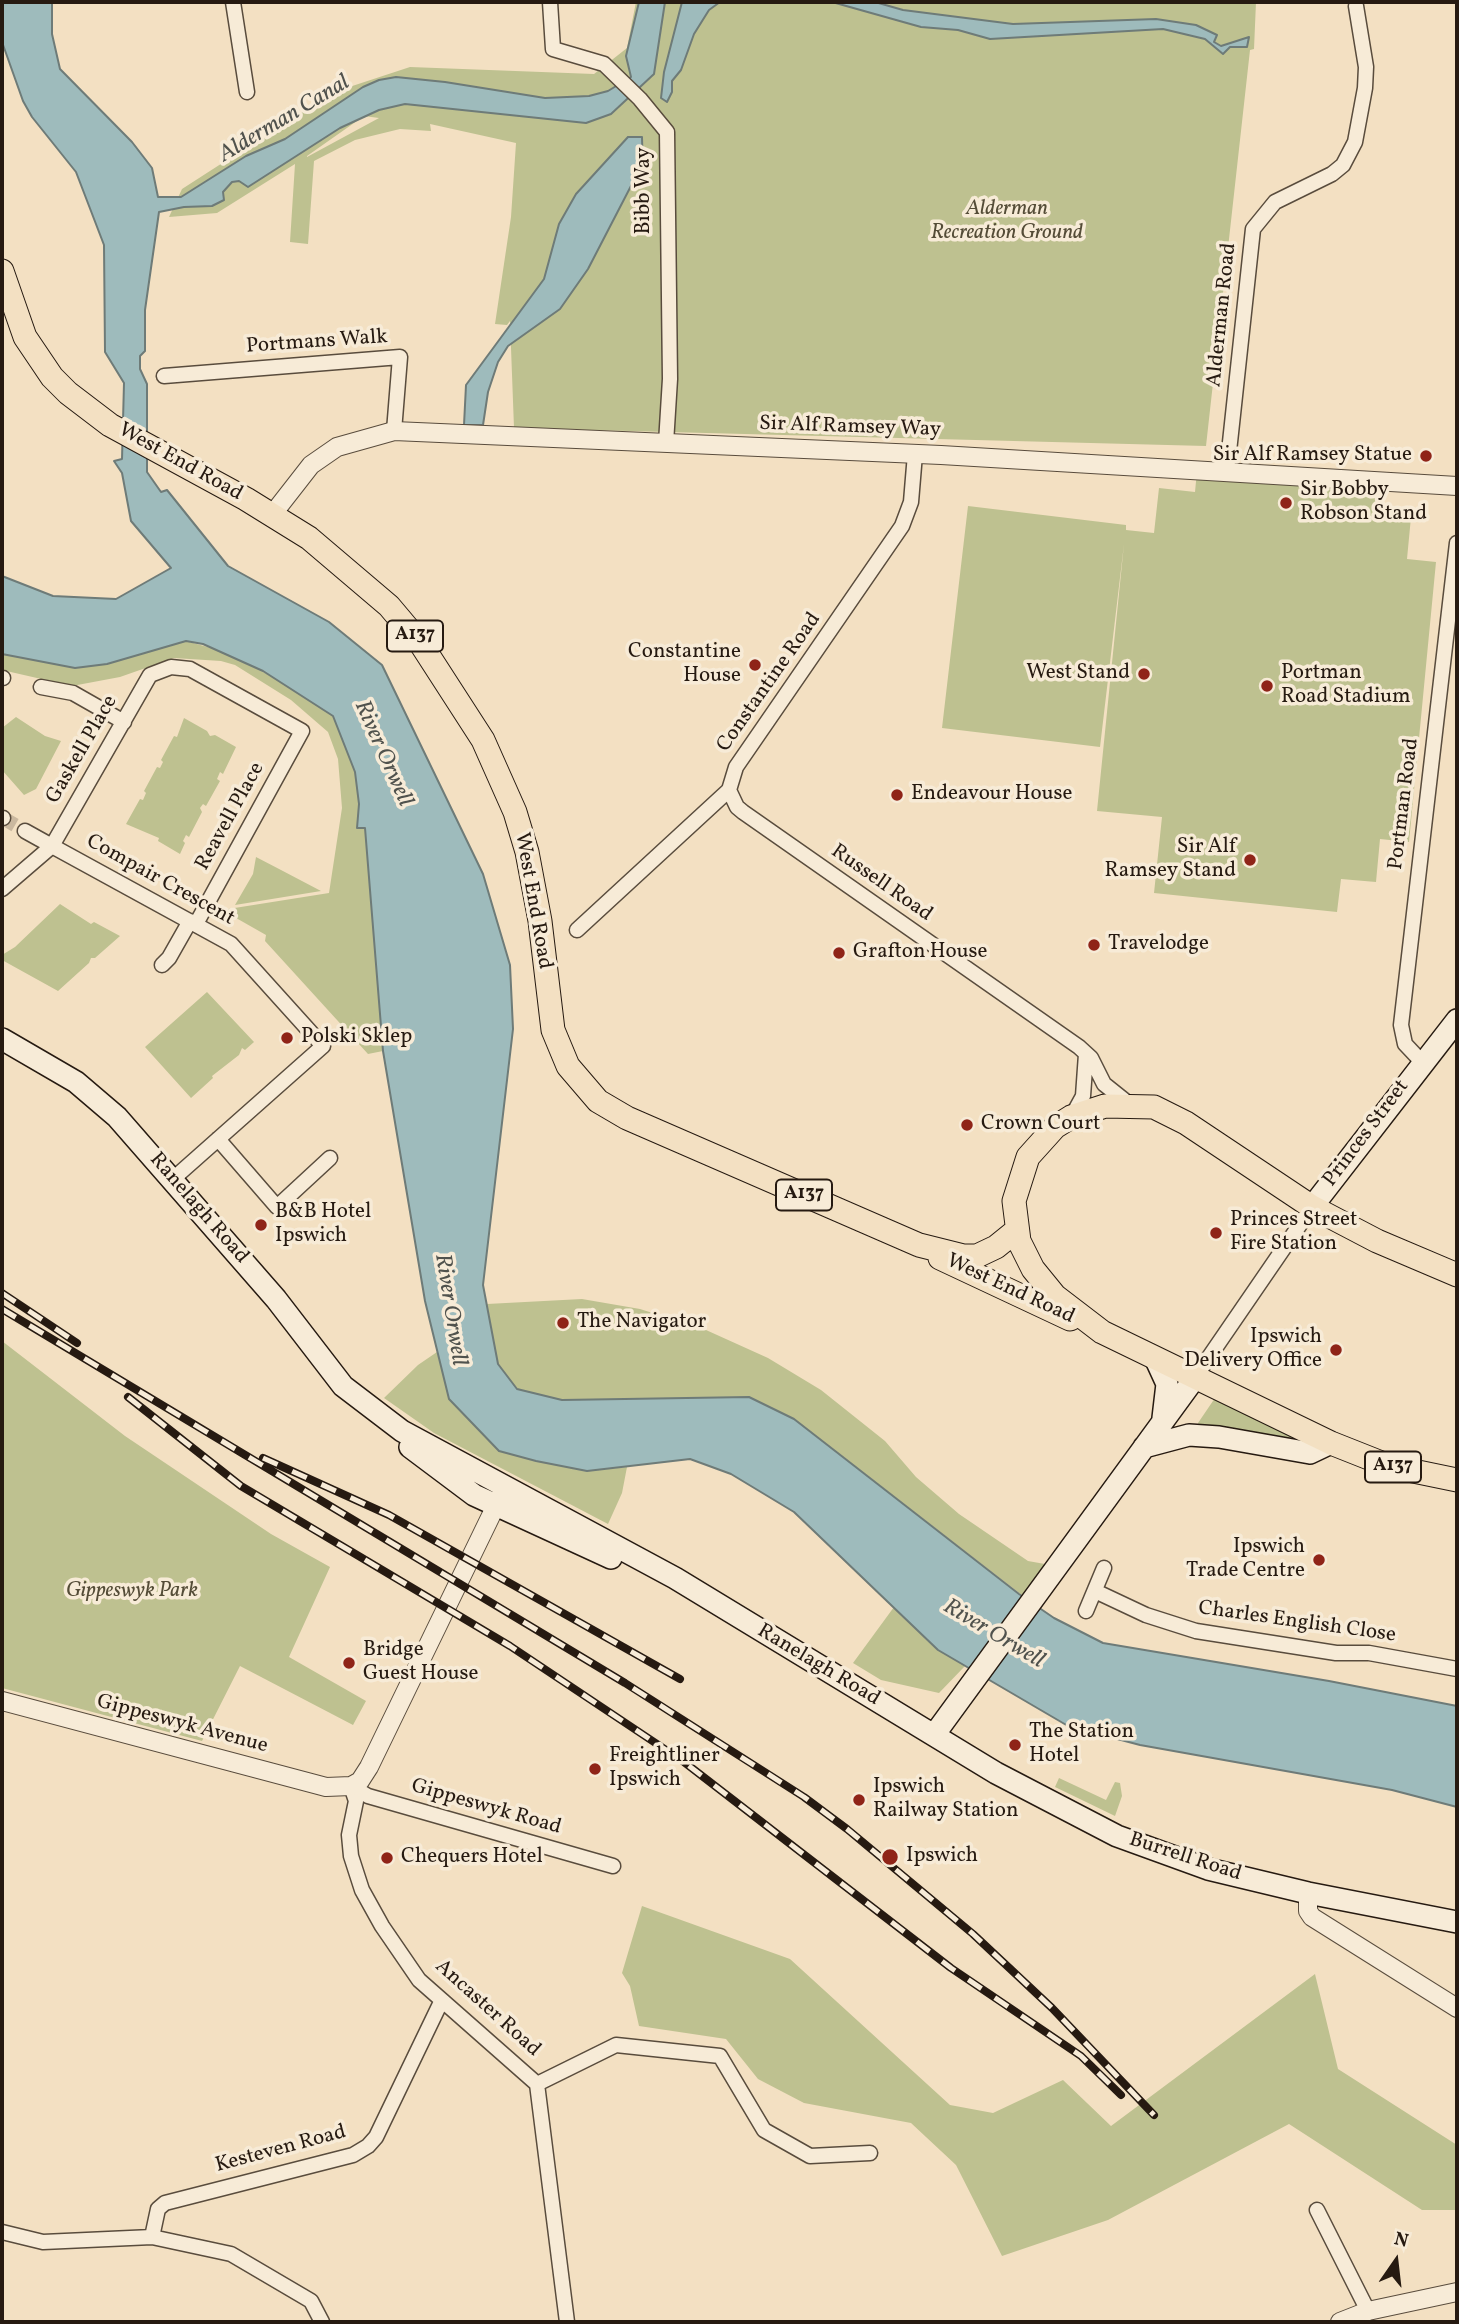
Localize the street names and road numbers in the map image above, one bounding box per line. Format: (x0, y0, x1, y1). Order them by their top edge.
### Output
street label: Bibb Way (632, 147, 658, 235)
street label: Alderman Road (1203, 242, 1243, 388)
street label: Portmans Walk (245, 325, 389, 361)
street label: Sir Alf Ramsey Way (759, 412, 941, 444)
street label: West End Road (113, 418, 247, 508)
street label: Constantine Road (712, 608, 828, 758)
road number: A137 (387, 621, 443, 652)
street label: Gaskell Place (42, 691, 124, 809)
street label: Portman Road (1384, 737, 1426, 871)
street label: Reavell Place (191, 759, 271, 875)
street label: Compair Crescent (81, 830, 239, 932)
street label: West End Road (508, 831, 556, 971)
street label: Russell Road (825, 840, 937, 928)
street label: Princes Street (1319, 1076, 1415, 1192)
street label: Ranelagh Road (143, 1148, 253, 1270)
road number: A137 (776, 1180, 832, 1210)
street label: West End Road (942, 1249, 1078, 1331)
road number: A137 (1365, 1452, 1421, 1483)
street label: Charles English Close (1197, 1597, 1397, 1649)
street label: Ranelagh Road (752, 1619, 884, 1713)
street label: Gippeswyk Avenue (94, 1690, 270, 1760)
street label: Gippeswyk Road (408, 1775, 564, 1841)
street label: Burrell Road (1126, 1828, 1244, 1888)
street label: Ancaster Road (429, 1955, 545, 2063)
street label: Kesteven Road (213, 2120, 349, 2180)

